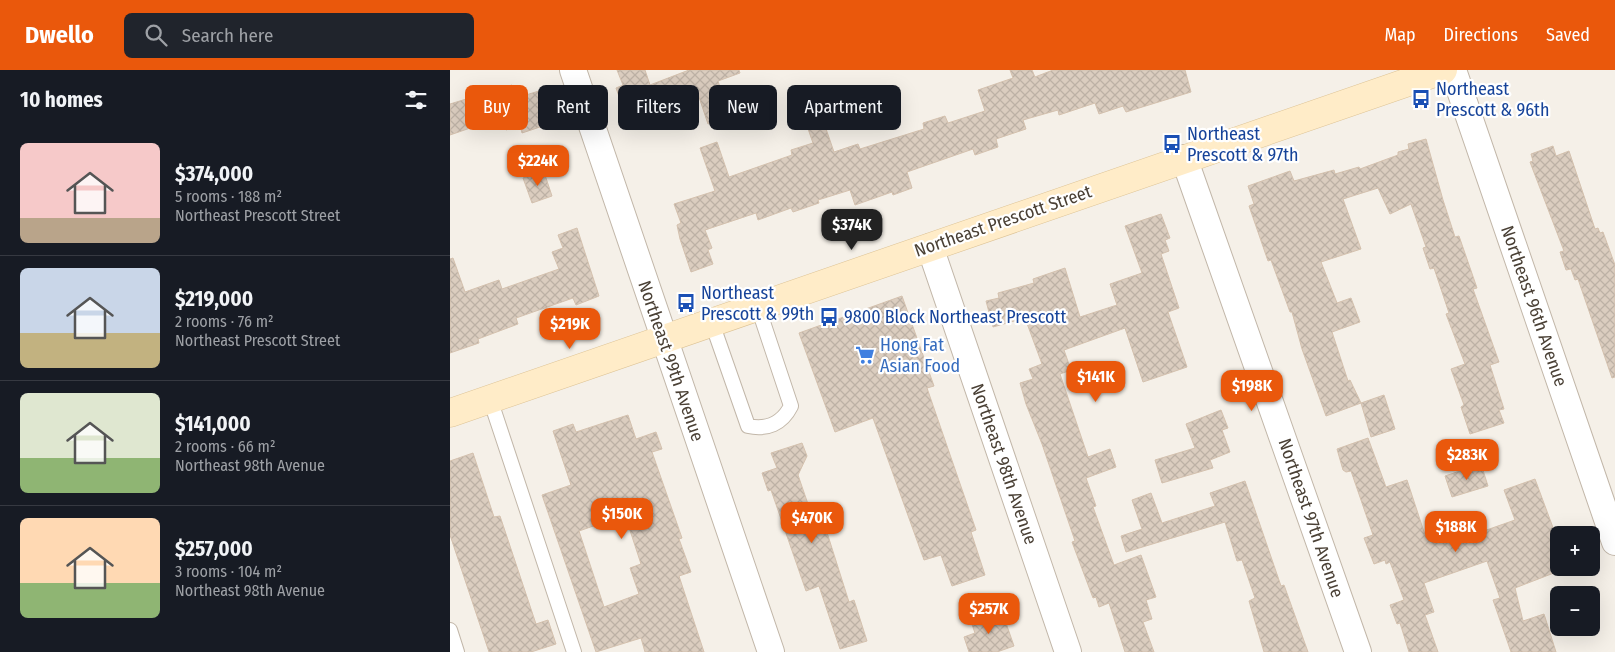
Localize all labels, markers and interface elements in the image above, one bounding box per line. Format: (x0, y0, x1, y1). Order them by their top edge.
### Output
search box (124, 13, 474, 58)
text: Dwello (25, 21, 94, 49)
icon: search (142, 21, 170, 49)
text: Search here (182, 24, 273, 47)
text: Map (1384, 24, 1416, 46)
text: Directions (1444, 24, 1518, 46)
text: Saved (1546, 24, 1590, 46)
place label: Northeast Prescott & 96th (1436, 78, 1550, 121)
chip: Buy (465, 85, 528, 130)
chip: Rent (538, 85, 608, 130)
chip: Filters (618, 85, 699, 130)
chip: New (709, 85, 777, 130)
chip: Apartment (787, 85, 901, 130)
icon: filters (402, 86, 430, 114)
text: 10 homes (20, 87, 103, 113)
bus stop icon: Northeast Prescott & 96th (1410, 88, 1432, 110)
place label: Northeast Prescott & 97th (1187, 123, 1299, 166)
bus stop icon: Northeast Prescott & 97th (1161, 133, 1183, 155)
pin: $224K (503, 144, 573, 187)
text: $224K (518, 151, 558, 170)
text: $374,000 (175, 161, 253, 187)
icon: home (60, 163, 120, 223)
street label: Northeast Prescott Street (912, 180, 1095, 262)
text: 5 rooms · 188 m² (175, 187, 282, 206)
text: Northeast Prescott Street (175, 206, 340, 225)
pin: $374K (817, 208, 887, 251)
text: $374K (832, 215, 872, 234)
street label: Northeast 96th Avenue (1496, 223, 1572, 389)
street label: Northeast 99th Avenue (633, 278, 709, 444)
place label: Northeast Prescott & 99th (701, 282, 814, 325)
text: $219,000 (175, 286, 253, 312)
icon: home (60, 288, 120, 348)
bus stop icon: Northeast Prescott & 99th (675, 292, 697, 314)
bus stop icon: 9800 Block Northeast Prescott (818, 306, 840, 328)
place label: 9800 Block Northeast Prescott (844, 306, 1066, 328)
pin: $219K (535, 308, 605, 350)
text: 2 rooms · 76 m² (175, 312, 274, 331)
text: $219K (550, 314, 590, 333)
text: Northeast Prescott Street (175, 331, 340, 350)
place label: Hong Fat Asian Food (880, 334, 960, 377)
supermarket icon: Hong Fat Asian Food (854, 344, 876, 366)
pin: $141K (1061, 360, 1131, 403)
text: $141K (1077, 367, 1115, 386)
pin: $198K (1217, 370, 1287, 412)
text: $198K (1232, 376, 1272, 395)
street label: Northeast 98th Avenue (966, 381, 1042, 547)
text: $141,000 (175, 411, 251, 437)
icon: home (60, 413, 120, 473)
street label: Northeast 97th Avenue (1273, 436, 1349, 601)
text: 2 rooms · 66 m² (175, 437, 275, 456)
pin: $283K (1432, 438, 1502, 481)
text: $283K (1447, 445, 1487, 464)
text: Northeast 98th Avenue (175, 456, 325, 475)
pin: $150K (587, 498, 657, 540)
pin: $470K (777, 502, 847, 544)
text: $150K (602, 504, 642, 523)
text: $470K (792, 508, 832, 527)
pin: $188K (1421, 510, 1491, 553)
text: $188K (1436, 517, 1476, 536)
map controls (1550, 526, 1600, 636)
button: + (1550, 526, 1600, 576)
text: $257,000 (175, 536, 253, 562)
icon: home (60, 538, 120, 598)
text: 3 rooms · 104 m² (175, 562, 282, 581)
text: Northeast 98th Avenue (175, 581, 325, 600)
button: − (1550, 586, 1600, 636)
pin: $257K (954, 592, 1024, 635)
text: $257K (970, 599, 1008, 618)

